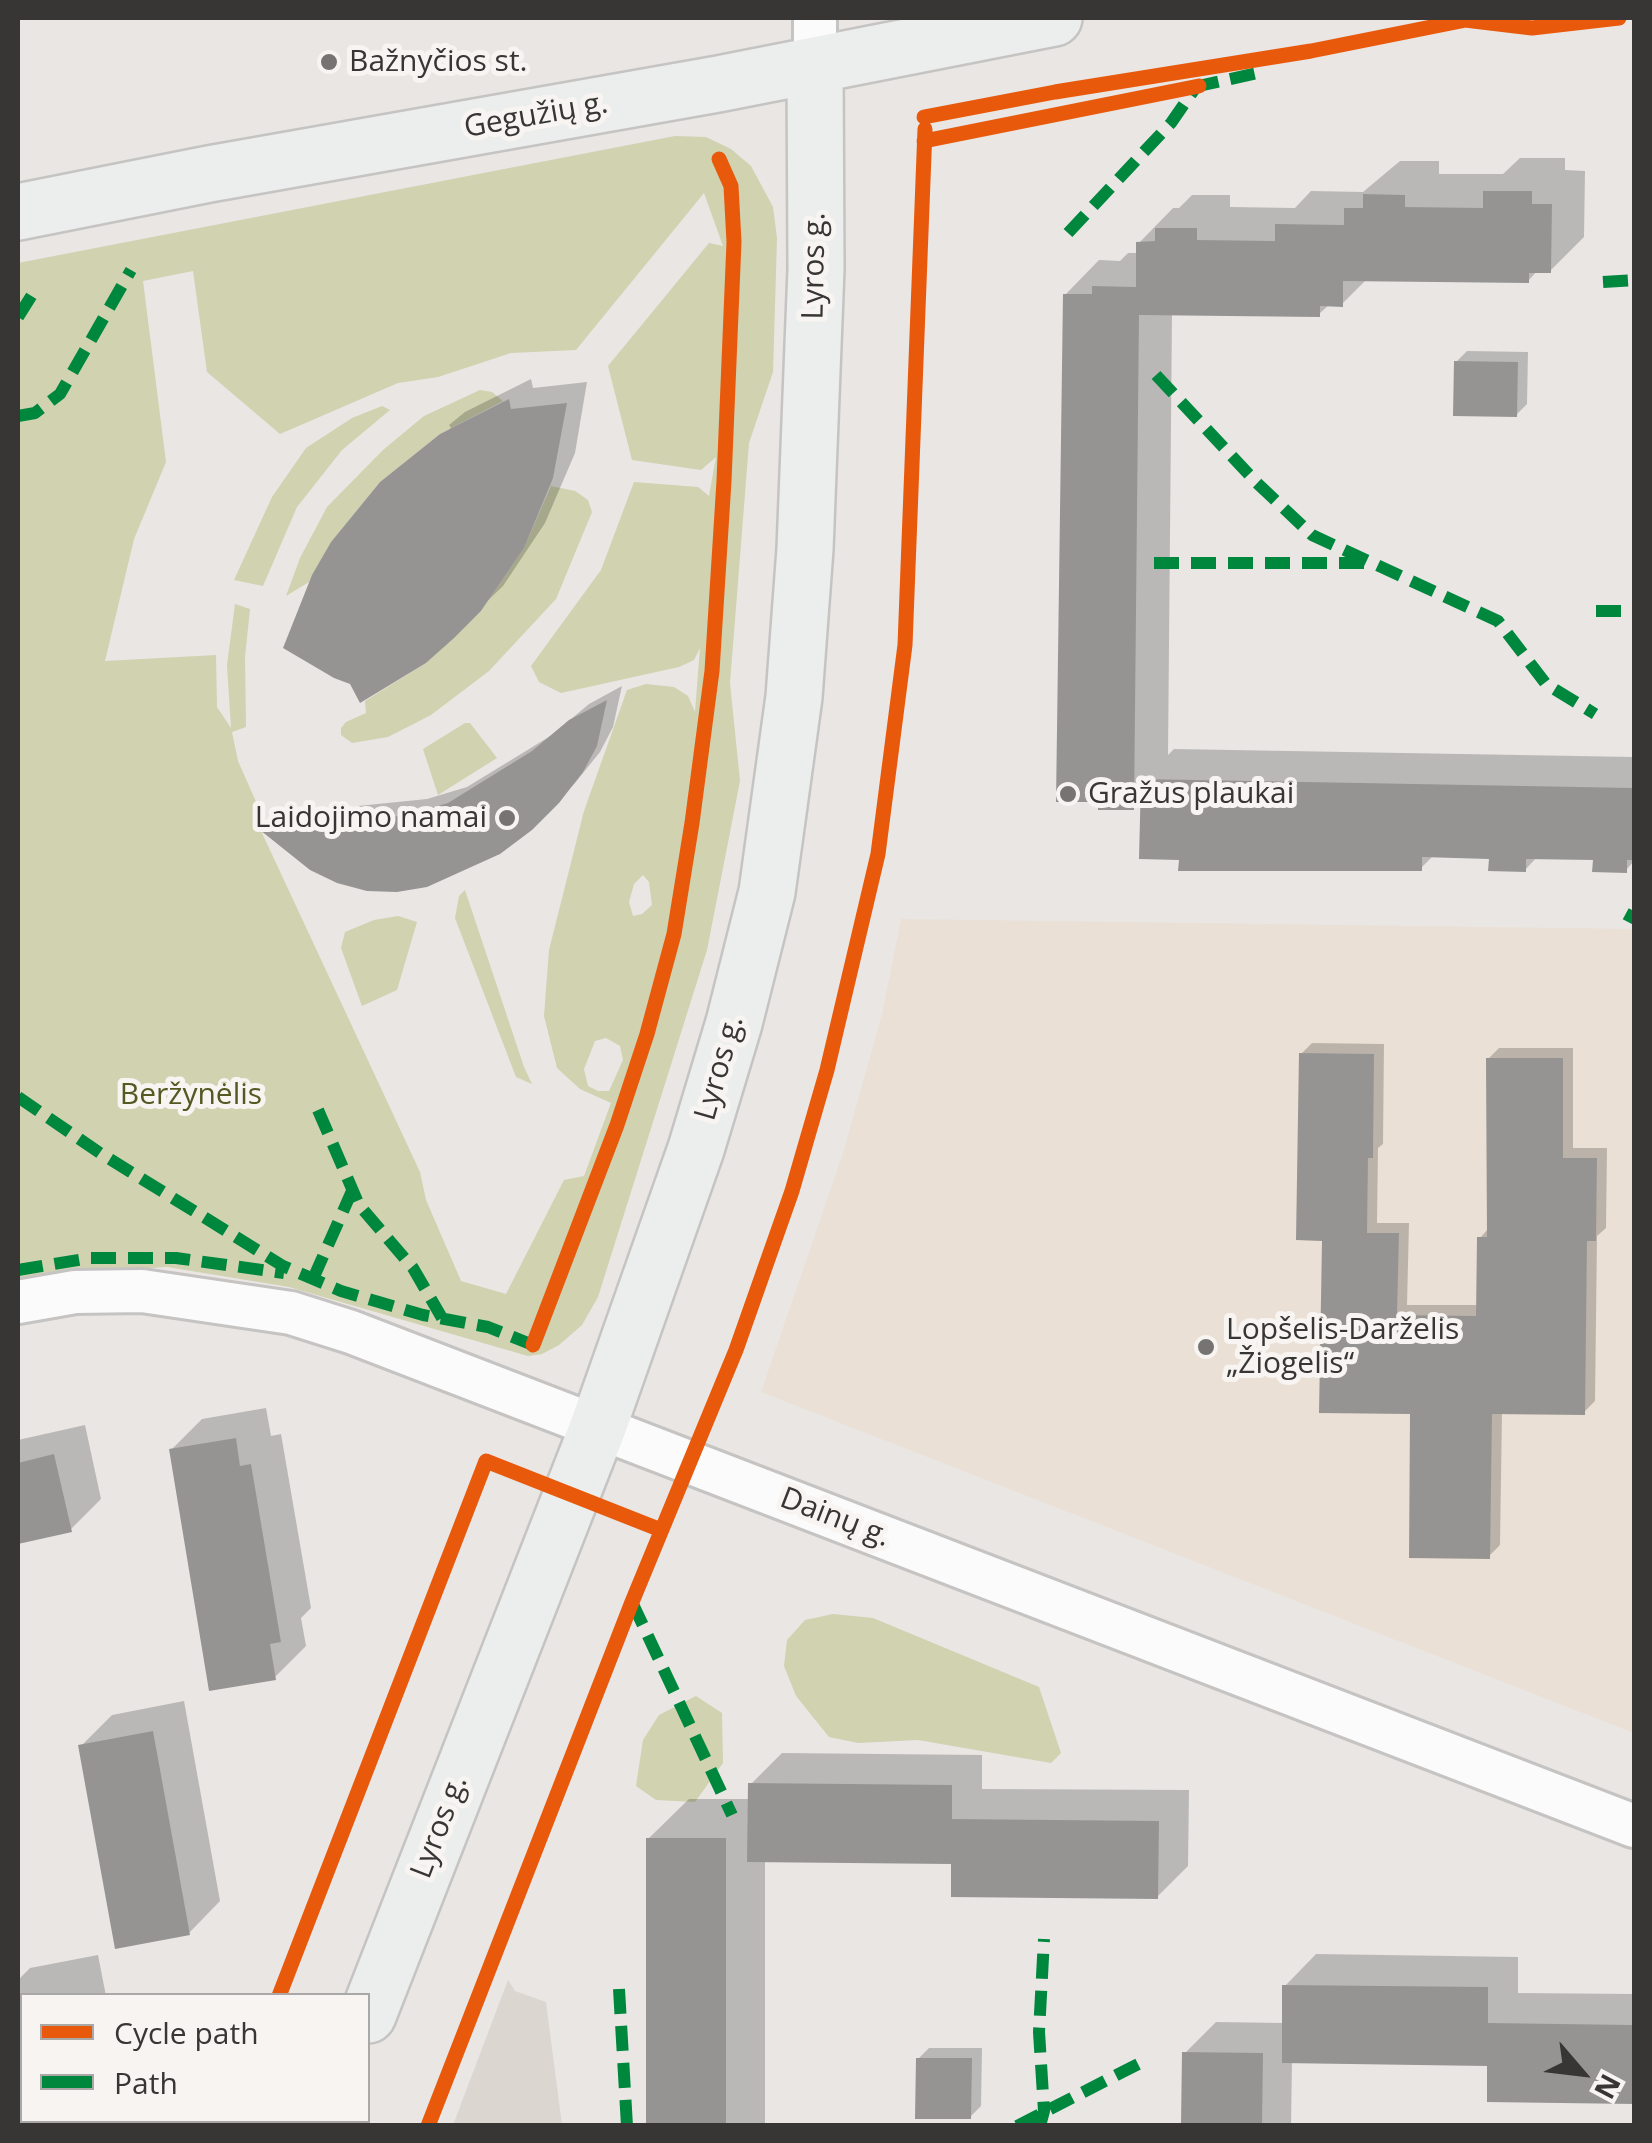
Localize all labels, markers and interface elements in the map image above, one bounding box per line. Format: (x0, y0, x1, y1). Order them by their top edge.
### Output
place label: Bažnyčios st. (349, 44, 527, 80)
marker: Bažnyčios st. (318, 51, 340, 73)
street label: Gegužių g. (461, 86, 611, 146)
street label: Lyros g. (796, 212, 834, 320)
place label: Gražus plaukai (1088, 776, 1294, 812)
marker: Gražus plaukai (1057, 783, 1079, 805)
place label: Laidojimo namai (255, 800, 487, 836)
marker: Laidojimo namai (496, 807, 518, 829)
street label: Lyros g. (688, 1011, 752, 1125)
park label: Beržynėlis (120, 1077, 262, 1113)
place label: Lopšelis-Darželis „Žiogelis“ (1226, 1312, 1459, 1382)
marker: Lopšelis-Darželis „Žiogelis“ (1195, 1336, 1217, 1358)
street label: Dainų g. (775, 1481, 895, 1555)
street label: Lyros g. (404, 1770, 476, 1884)
legend (20, 1993, 370, 2123)
text: Cycle path (114, 2012, 259, 2053)
north arrow (1532, 2023, 1632, 2123)
text: Path (114, 2062, 178, 2103)
text: N (1586, 2068, 1631, 2106)

